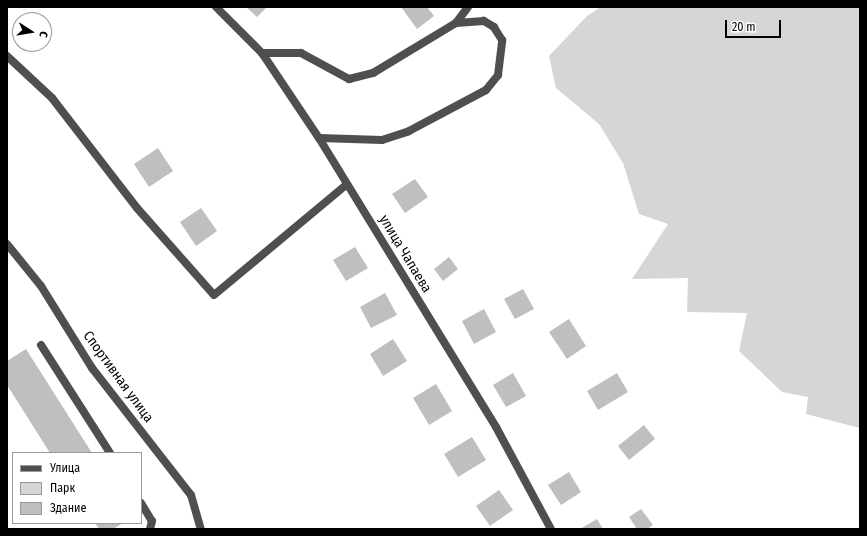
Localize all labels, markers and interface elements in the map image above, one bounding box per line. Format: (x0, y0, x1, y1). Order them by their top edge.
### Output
north arrow (12, 12, 52, 52)
scale bar (727, 12, 783, 38)
text: 20 m (732, 20, 756, 34)
text: С (36, 30, 50, 39)
street label: улица Чапаева (375, 212, 435, 296)
street label: Спортивная улица (79, 328, 157, 426)
legend (12, 452, 142, 524)
text: Улица (50, 461, 80, 475)
text: Парк (50, 481, 75, 495)
text: Здание (50, 501, 86, 515)

